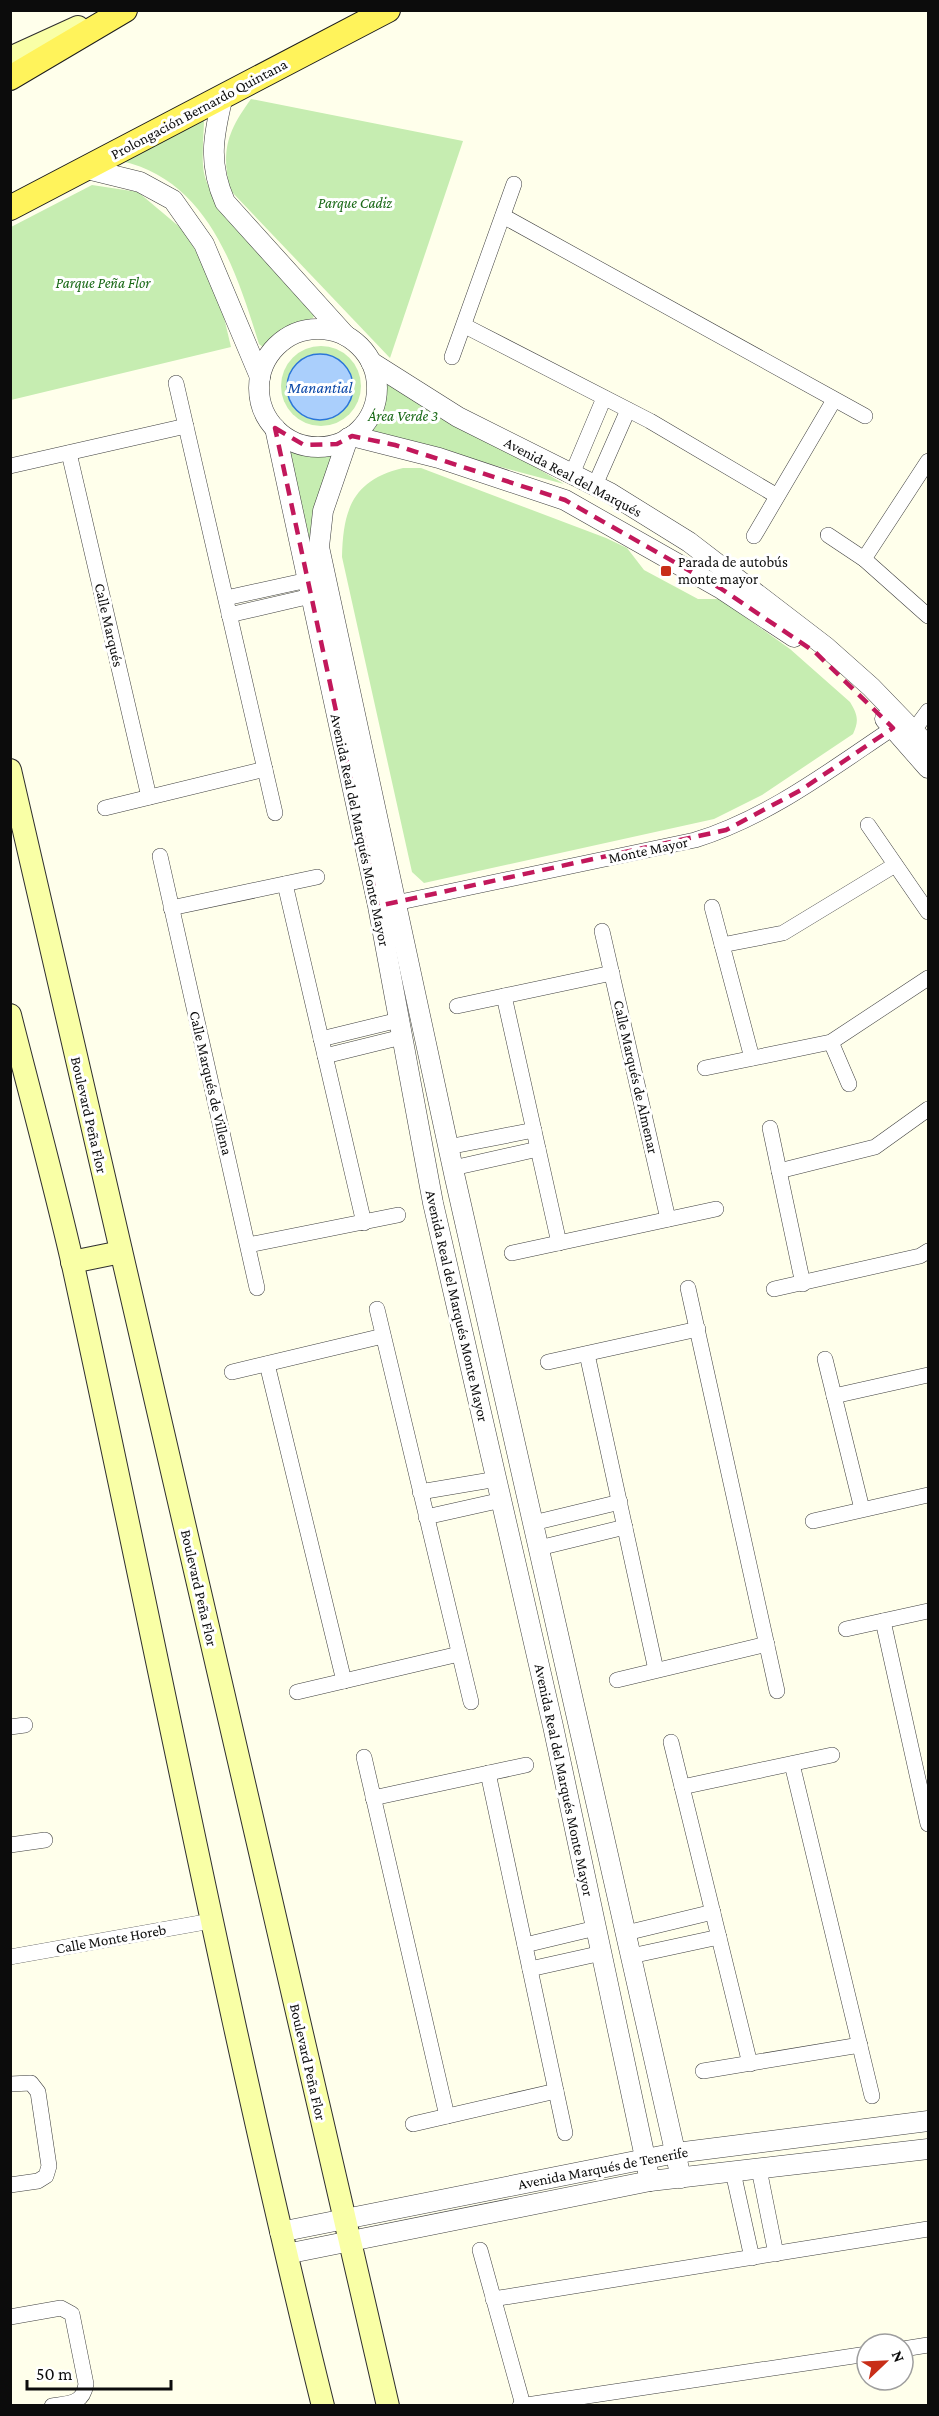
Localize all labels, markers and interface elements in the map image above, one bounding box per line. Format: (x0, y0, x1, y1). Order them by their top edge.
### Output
street label: Prolongación Bernardo Quintana (108, 56, 290, 163)
park label: Parque Cadiz (318, 195, 393, 212)
park label: Parque Peña Flor (55, 275, 151, 292)
water label: Manantial (286, 379, 354, 396)
park label: Área Verde 3 (367, 408, 438, 424)
street label: Avenida Real del Marqués (501, 434, 645, 521)
place label: Parada de autobús monte mayor (678, 554, 788, 588)
marker: Parada de autobús monte mayor (659, 564, 673, 578)
street label: Calle Marqués (91, 582, 126, 669)
street label: Avenida Real del Marqués Monte Mayor (327, 712, 393, 949)
street label: Monte Mayor (607, 834, 690, 867)
street label: Calle Marqués de Almenar (610, 999, 662, 1156)
street label: Calle Marqués de Villena (186, 1009, 235, 1157)
street label: Boulevard Peña Flor (68, 1055, 110, 1176)
street label: Avenida Real del Marqués Monte Mayor (422, 1189, 492, 1424)
street label: Boulevard Peña Flor (178, 1528, 220, 1649)
street label: Avenida Real del Marqués Monte Mayor (531, 1662, 597, 1899)
street label: Calle Monte Horeb (55, 1921, 168, 1957)
street label: Boulevard Peña Flor (287, 2002, 329, 2123)
street label: Avenida Marqués de Tenerife (517, 2144, 690, 2193)
north arrow (855, 2332, 915, 2392)
text: N (888, 2348, 908, 2365)
scale bar (27, 2353, 171, 2391)
text: 50 m (36, 2364, 73, 2384)

